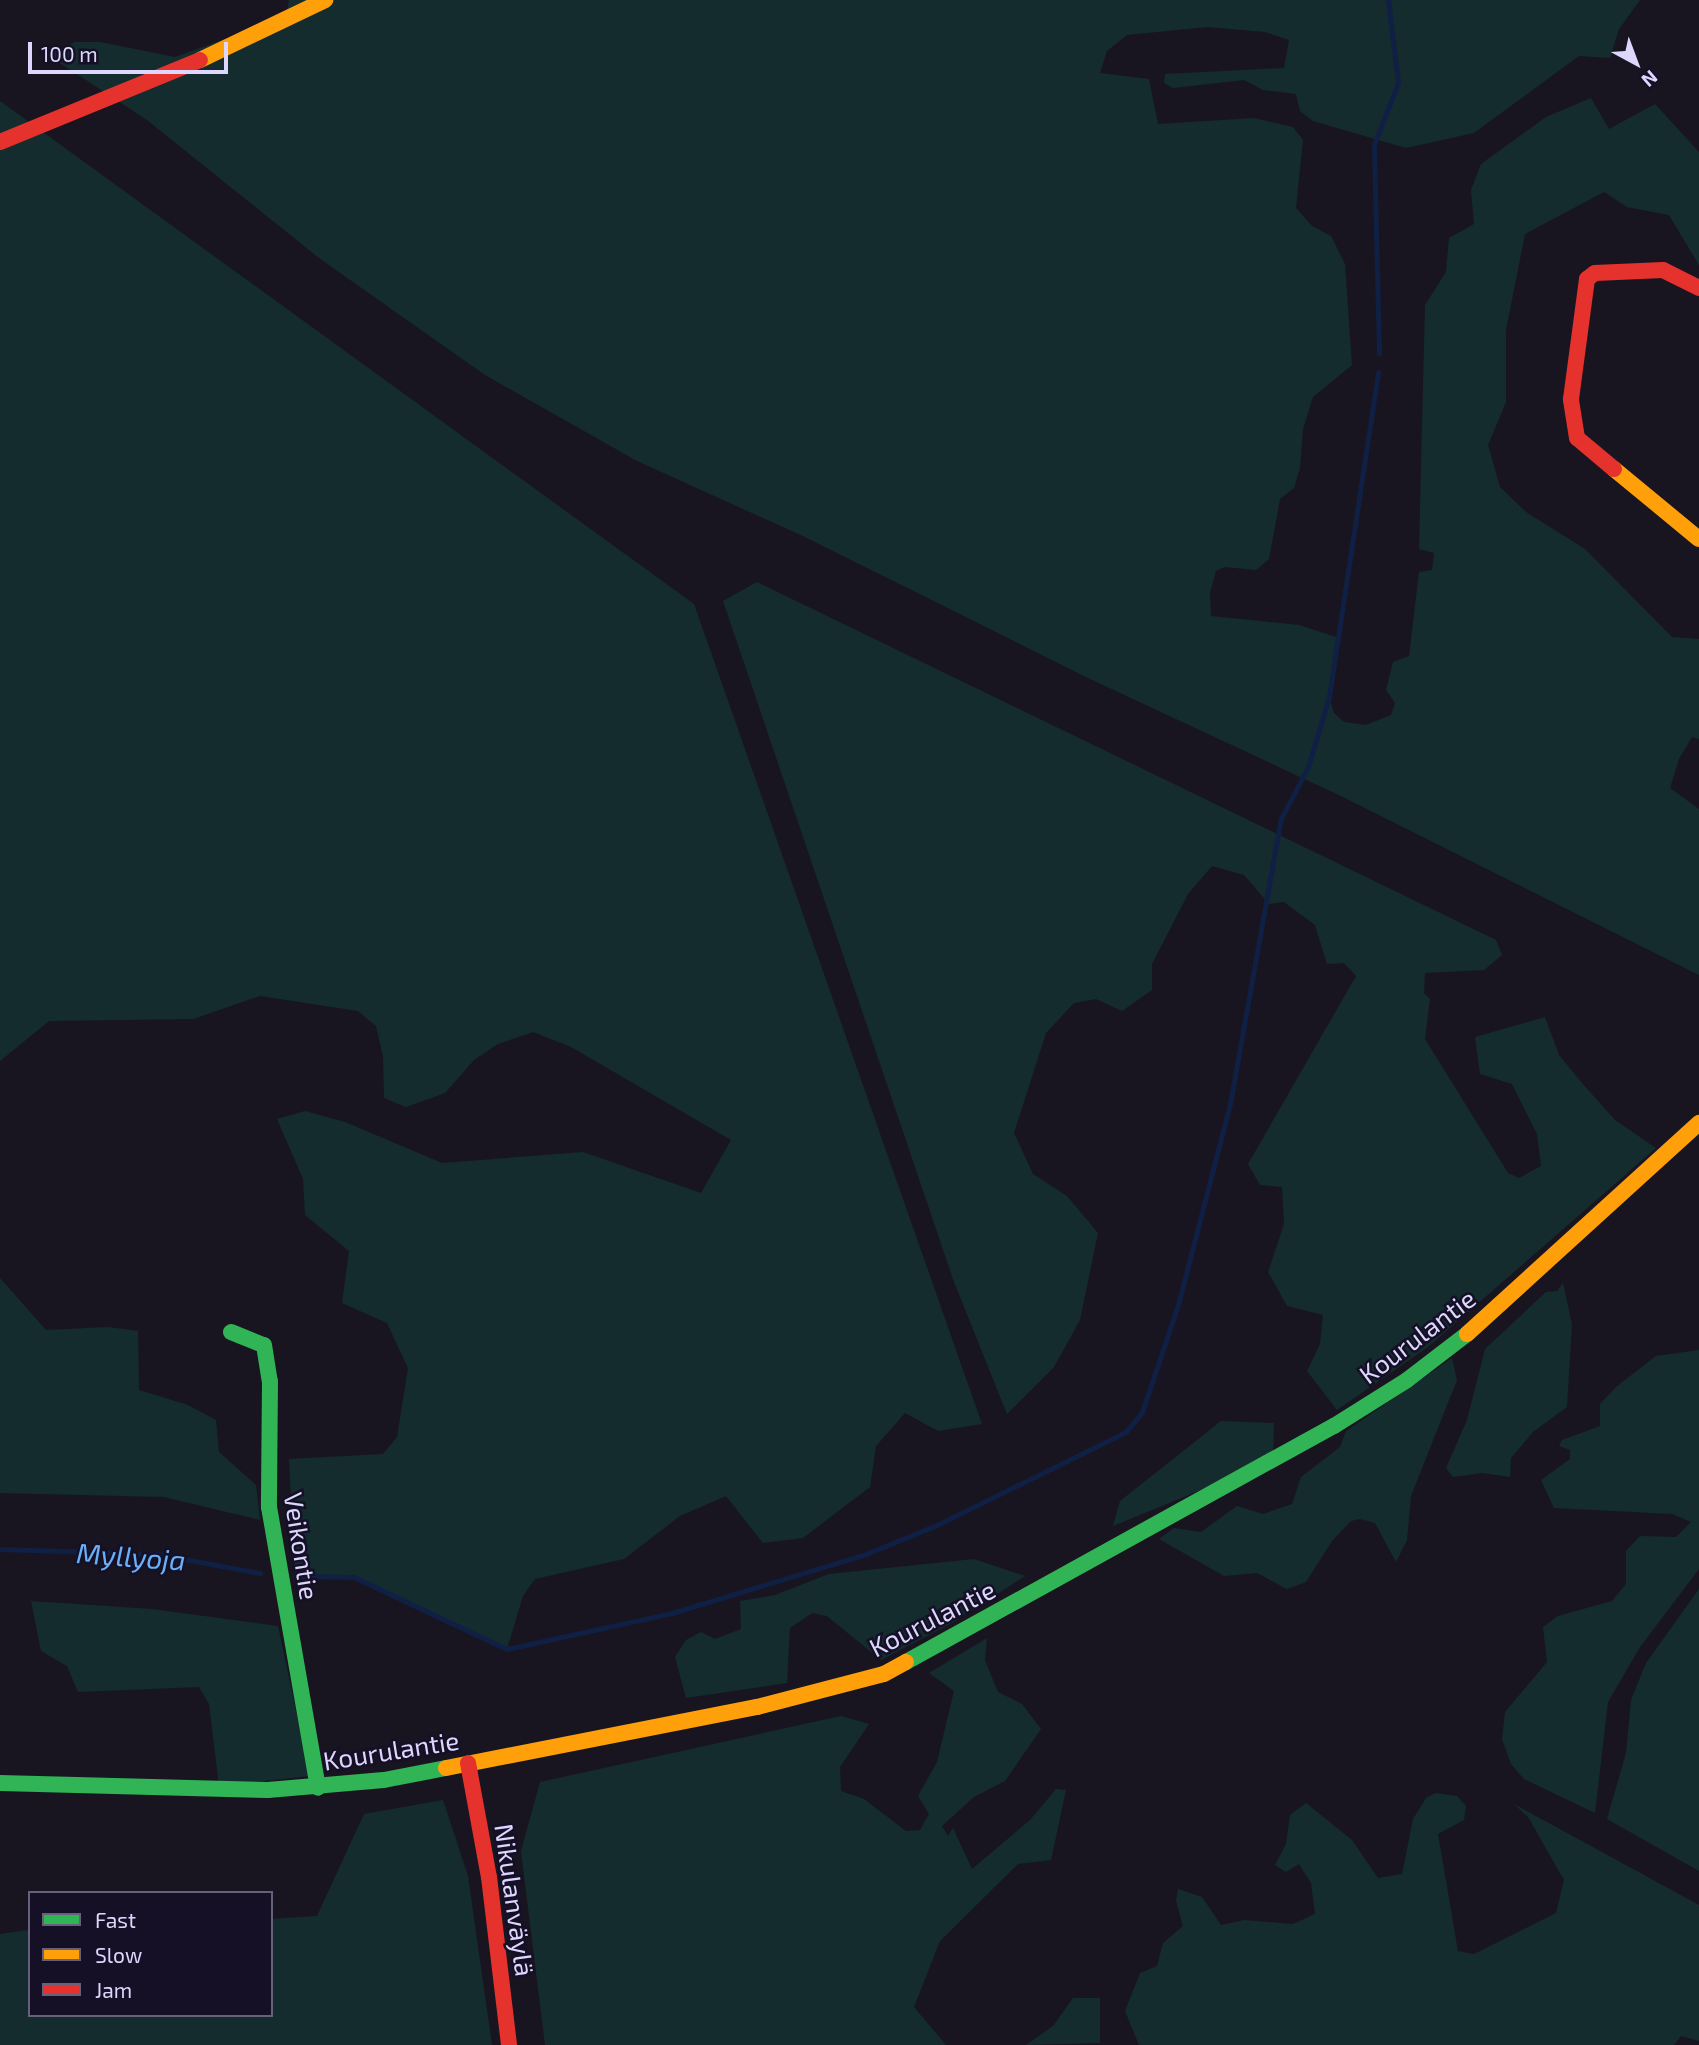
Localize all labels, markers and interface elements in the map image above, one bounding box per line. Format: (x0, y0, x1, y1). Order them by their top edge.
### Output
scale bar (32, 28, 231, 72)
north arrow (1601, 28, 1671, 98)
text: 100 m (41, 41, 98, 66)
text: N (1637, 66, 1663, 92)
street label: Kourulantie (1353, 1282, 1481, 1390)
street label: Veikontie (278, 1490, 326, 1602)
water label: Myllyoja (75, 1535, 187, 1577)
street label: Kourulantie (864, 1573, 1000, 1663)
street label: Kourulantie (321, 1724, 461, 1776)
street label: Nikulanväylä (489, 1822, 541, 1978)
legend (28, 1891, 273, 2017)
text: Fast (95, 1907, 136, 1932)
text: Slow (95, 1942, 142, 1967)
text: Jam (95, 1977, 132, 2002)

